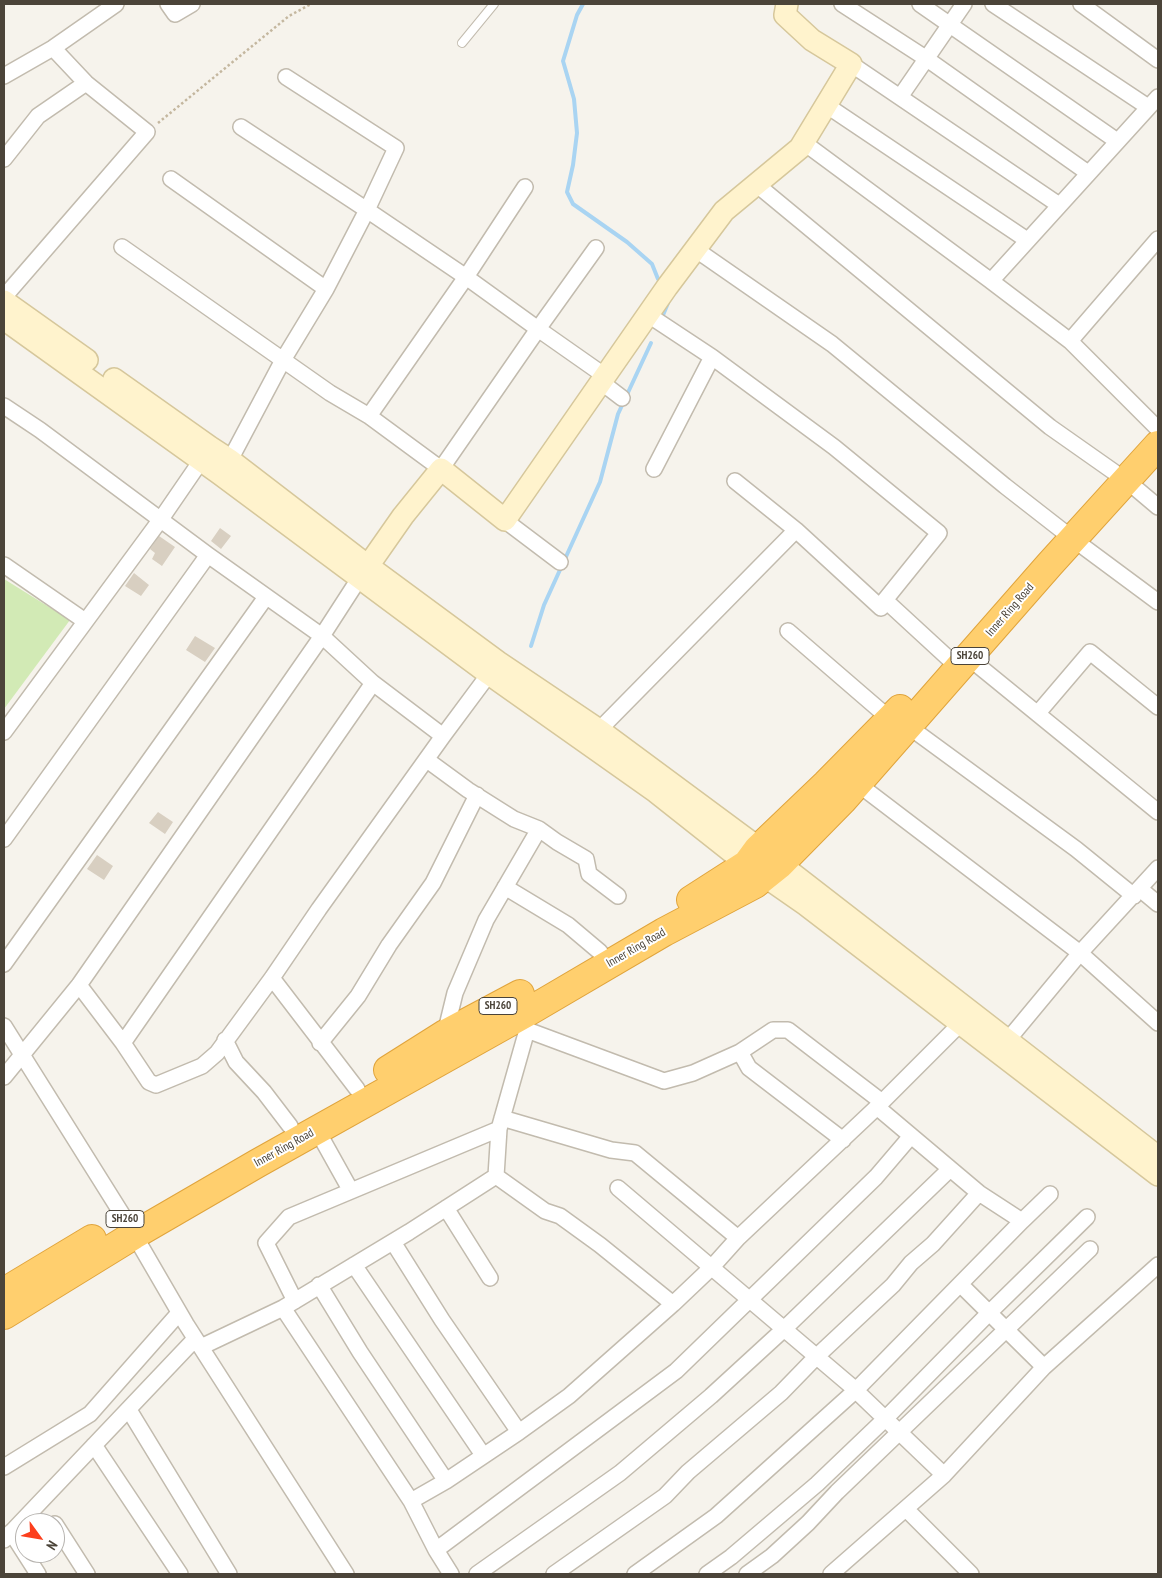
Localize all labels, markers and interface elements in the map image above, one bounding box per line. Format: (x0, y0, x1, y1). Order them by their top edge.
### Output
street label: Inner Ring Road (983, 580, 1037, 640)
road number: SH260 (951, 648, 989, 664)
street label: Inner Ring Road (604, 925, 668, 971)
road number: SH260 (479, 998, 517, 1014)
street label: Inner Ring Road (252, 1126, 316, 1170)
road number: SH260 (106, 1210, 144, 1228)
north arrow (15, 1513, 65, 1563)
text: N (42, 1537, 62, 1553)

